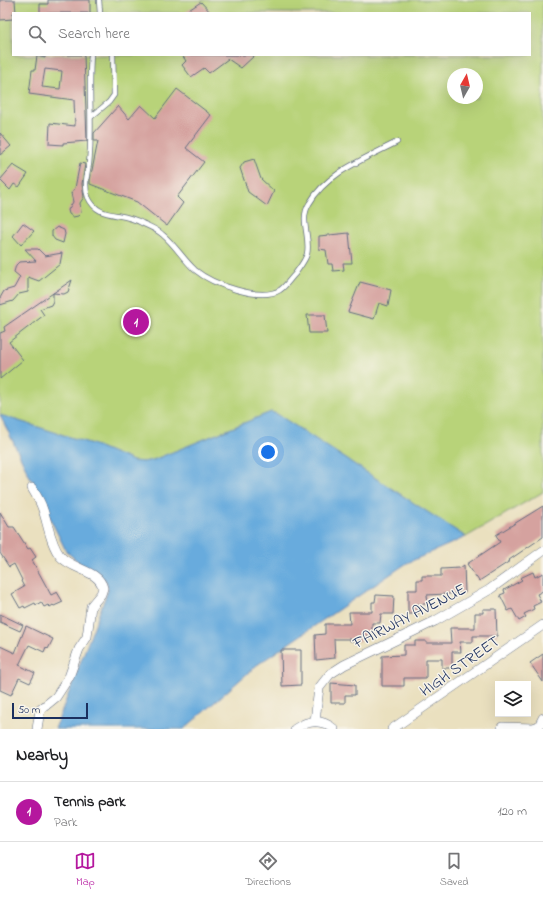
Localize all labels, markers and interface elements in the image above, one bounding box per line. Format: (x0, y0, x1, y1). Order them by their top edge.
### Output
search box (12, 12, 531, 56)
icon: search (26, 23, 48, 45)
text: Search here (58, 23, 130, 45)
north arrow (447, 68, 483, 104)
pin: 1 (123, 307, 149, 337)
your location (258, 442, 278, 462)
street label: FAIRWAY AVENUE (348, 578, 471, 656)
street label: HIGH STREET (415, 630, 505, 703)
map controls (495, 681, 531, 717)
button: layers (495, 681, 531, 717)
scale bar (12, 701, 88, 720)
text: 50 m (18, 702, 40, 718)
text: Nearby (16, 743, 68, 768)
text: Tennis park (54, 791, 126, 813)
text: 1 (27, 802, 31, 821)
text: 120 m (497, 802, 527, 821)
text: Park (54, 813, 78, 832)
tab: Map (74, 850, 96, 890)
tab: Directions (245, 850, 291, 890)
tab: Saved (440, 850, 469, 890)

